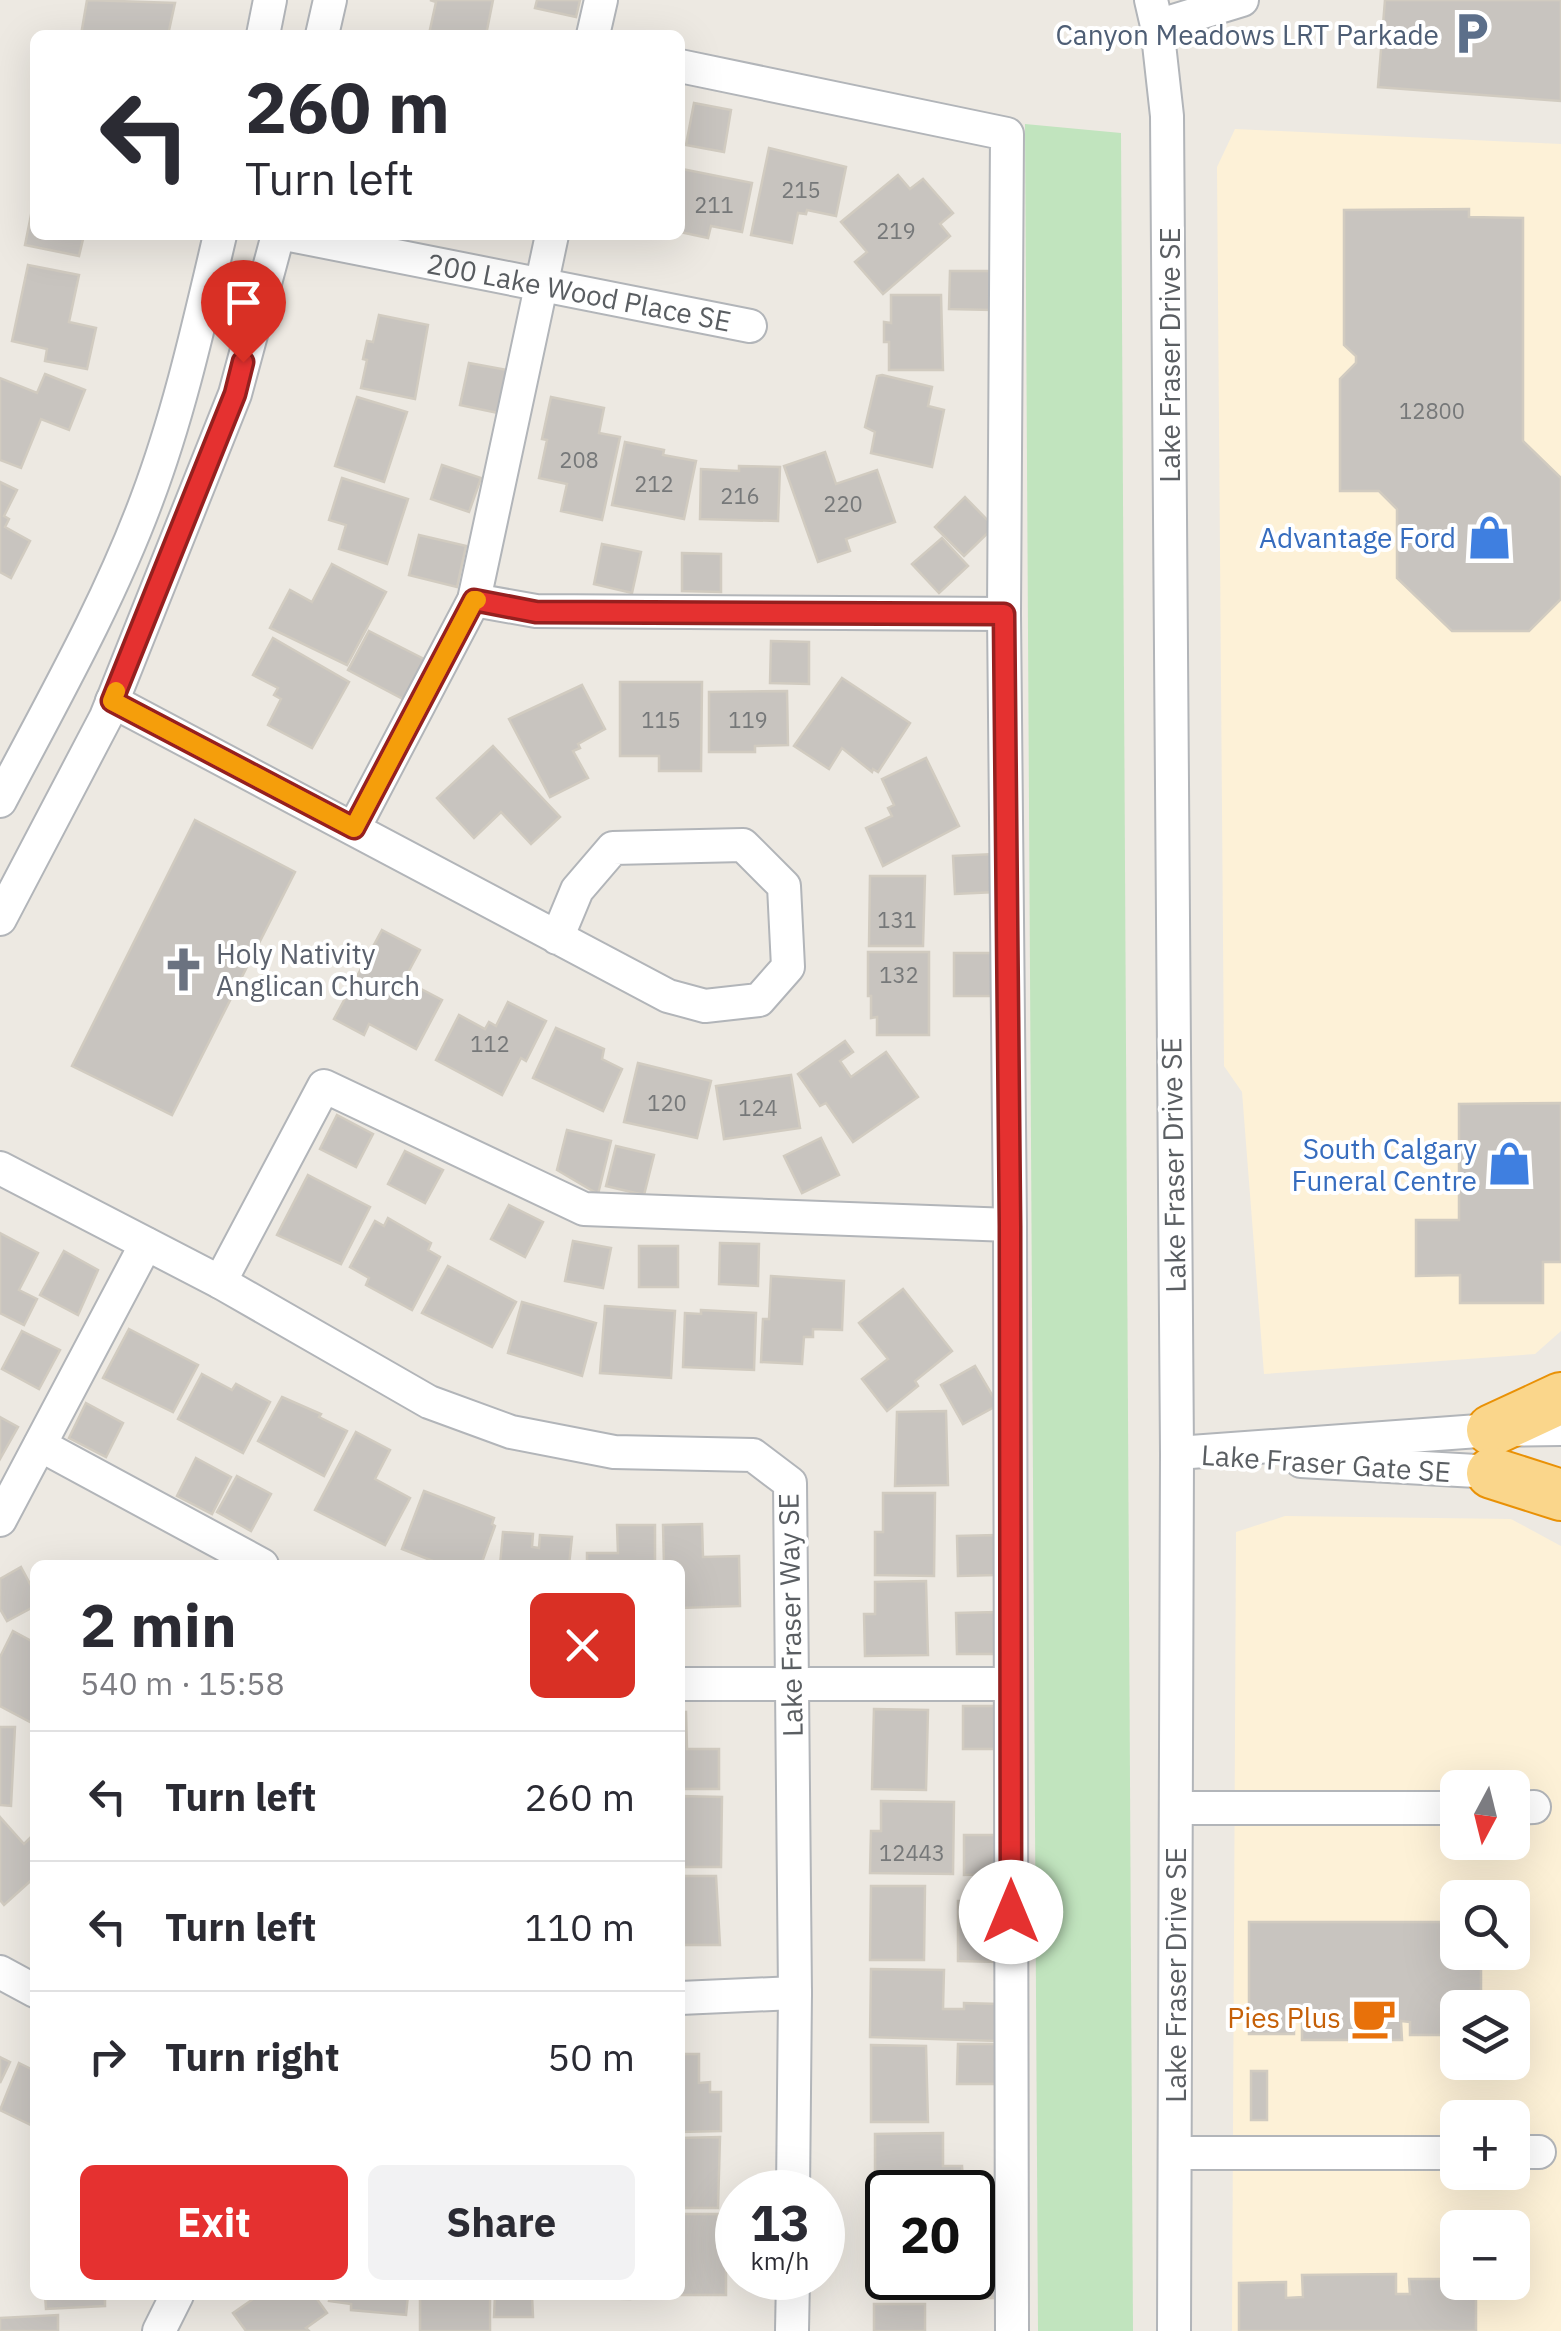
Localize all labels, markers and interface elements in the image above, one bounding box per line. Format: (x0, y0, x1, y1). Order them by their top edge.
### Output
parking icon: Canyon Meadows LRT Parkade (1448, 10, 1496, 58)
place label: Canyon Meadows LRT Parkade (1055, 16, 1439, 53)
text: 260 m (245, 61, 450, 152)
icon: left (80, 70, 210, 200)
text: Turn left (245, 149, 414, 207)
house number: 215 (781, 175, 821, 204)
house number: 211 (694, 190, 734, 219)
house number: 219 (876, 216, 916, 245)
street label: Lake Fraser Drive SE (1151, 227, 1188, 483)
street label: 200 Lake Wood Place SE (424, 244, 734, 340)
pin (201, 260, 286, 363)
icon: arrive (216, 275, 271, 330)
house number: 12800 (1399, 396, 1465, 425)
house number: 208 (559, 445, 599, 474)
house number: 212 (634, 469, 674, 498)
house number: 216 (720, 481, 760, 510)
house number: 220 (823, 489, 863, 518)
shop icon: Advantage Ford (1465, 513, 1513, 561)
place label: Advantage Ford (1259, 519, 1456, 556)
house number: 115 (641, 705, 681, 734)
house number: 119 (728, 705, 768, 734)
house number: 131 (877, 905, 917, 934)
place label: Holy Nativity Anglican Church (216, 935, 420, 1004)
church icon: Holy Nativity Anglican Church (159, 945, 207, 993)
house number: 132 (879, 960, 919, 989)
house number: 112 (470, 1029, 510, 1058)
street label: Lake Fraser Drive SE (1152, 1037, 1194, 1293)
house number: 120 (647, 1088, 687, 1117)
house number: 124 (738, 1093, 778, 1122)
place label: South Calgary Funeral Centre (1292, 1130, 1477, 1199)
shop icon: South Calgary Funeral Centre (1486, 1140, 1534, 1188)
street label: Lake Fraser Gate SE (1200, 1436, 1452, 1490)
street label: Lake Fraser Way SE (769, 1493, 811, 1737)
text: 2 min (80, 1585, 237, 1664)
button: close (530, 1593, 635, 1698)
text: 540 m · 15:58 (80, 1662, 285, 1704)
icon: left (80, 1769, 135, 1824)
north arrow (1440, 1770, 1530, 1860)
map controls (1440, 1770, 1530, 2300)
text: Turn left (165, 1772, 316, 1821)
text: 260 m (524, 1772, 635, 1821)
house number: 12443 (879, 1838, 945, 1867)
street label: Lake Fraser Drive SE (1157, 1847, 1194, 2103)
position arrow (959, 1860, 1063, 1964)
button: search (1440, 1880, 1530, 1970)
icon: left (80, 1899, 135, 1954)
text: Turn left (165, 1902, 316, 1951)
text: 110 m (524, 1902, 635, 1951)
button: layers (1440, 1990, 1530, 2080)
cafe icon: Pies Plus (1350, 1993, 1398, 2041)
place label: Pies Plus (1227, 1999, 1341, 2036)
icon: right (80, 2029, 135, 2084)
text: Turn right (165, 2032, 340, 2081)
text: 50 m (547, 2032, 635, 2081)
button: + (1440, 2100, 1530, 2190)
button: Exit (80, 2165, 348, 2280)
button: Share (368, 2165, 635, 2280)
speed limit sign: 20 (865, 2170, 995, 2300)
text: 13 (750, 2190, 810, 2255)
button: − (1440, 2210, 1530, 2300)
text: km/h (751, 2244, 809, 2277)

